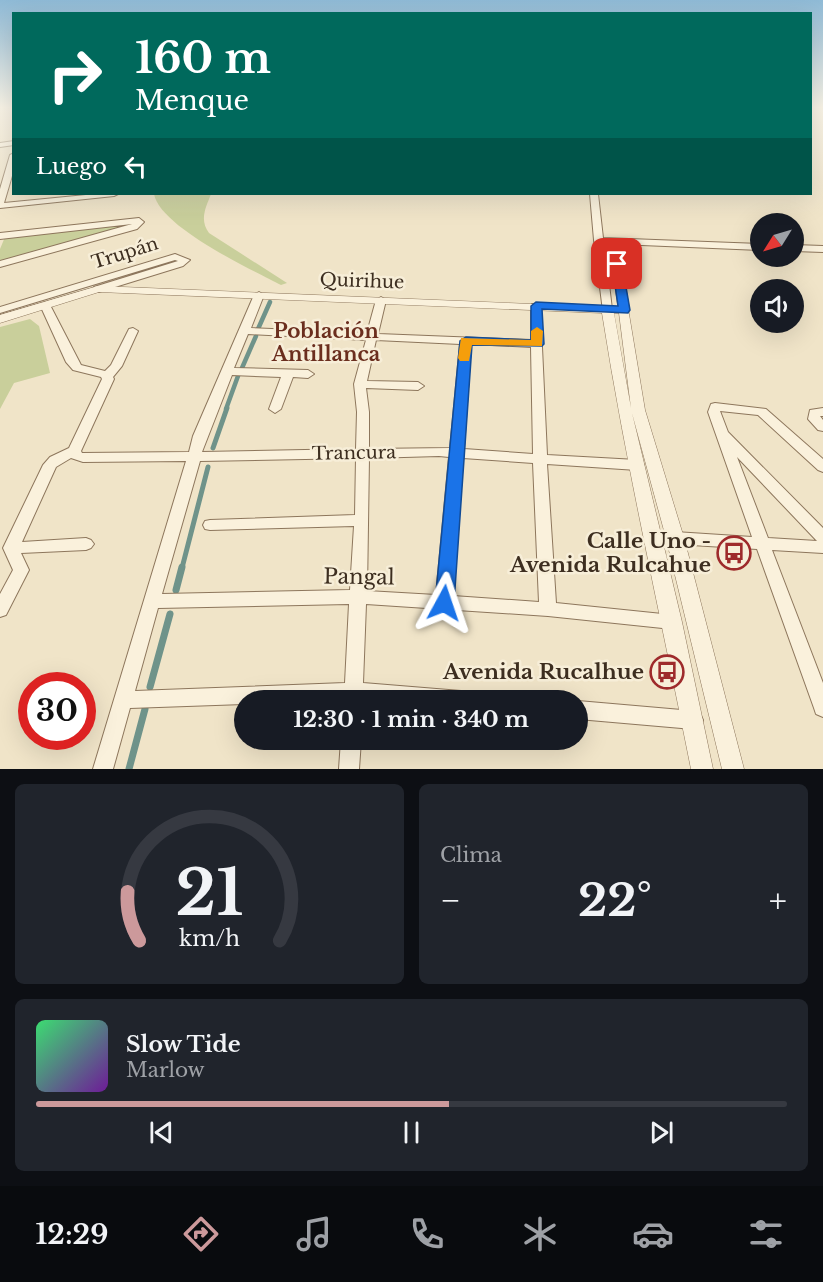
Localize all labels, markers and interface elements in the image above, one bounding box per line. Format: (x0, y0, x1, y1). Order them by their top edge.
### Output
text: 160 m (135, 32, 271, 84)
icon: right (36, 36, 114, 114)
text: Menque (135, 84, 249, 117)
icon: left (119, 150, 152, 183)
text: Luego (36, 153, 107, 180)
north arrow (750, 213, 804, 267)
map controls (750, 213, 804, 333)
street label: Trupán (89, 232, 161, 274)
pin (591, 238, 642, 289)
icon: arrive (600, 247, 633, 280)
street label: Quirihue (319, 269, 405, 293)
button: sound (750, 279, 804, 333)
district label: Población Antillanca (271, 319, 381, 366)
street label: Trancura (312, 441, 396, 465)
place label: Calle Uno - Avenida Rulcahue (509, 528, 711, 578)
bus stop icon: Calle Uno - Avenida Rulcahue (716, 535, 752, 571)
street label: Pangal (323, 563, 395, 591)
position arrow (412, 571, 476, 635)
bus stop icon: Avenida Rucalhue (649, 654, 685, 690)
place label: Avenida Rucalhue (442, 659, 644, 685)
speed limit sign: 30 (18, 672, 96, 750)
text: 12:30 · 1 min · 340 m (293, 706, 529, 733)
text: Clima (440, 843, 502, 867)
text: 21 (176, 854, 243, 932)
text: 22° (578, 872, 652, 928)
text: − (440, 880, 461, 921)
text: + (769, 880, 787, 921)
text: km/h (179, 925, 240, 952)
text: Slow Tide (126, 1031, 241, 1058)
text: Marlow (126, 1058, 205, 1082)
icon: previous (145, 1116, 178, 1149)
icon: pause (395, 1116, 428, 1149)
icon: next (645, 1116, 678, 1149)
icon: directions (180, 1213, 222, 1255)
icon: music (293, 1213, 335, 1255)
icon: phone (406, 1213, 448, 1255)
icon: climate (519, 1213, 561, 1255)
icon: car (632, 1213, 674, 1255)
icon: filters (745, 1213, 787, 1255)
text: 12:29 (36, 1218, 108, 1251)

